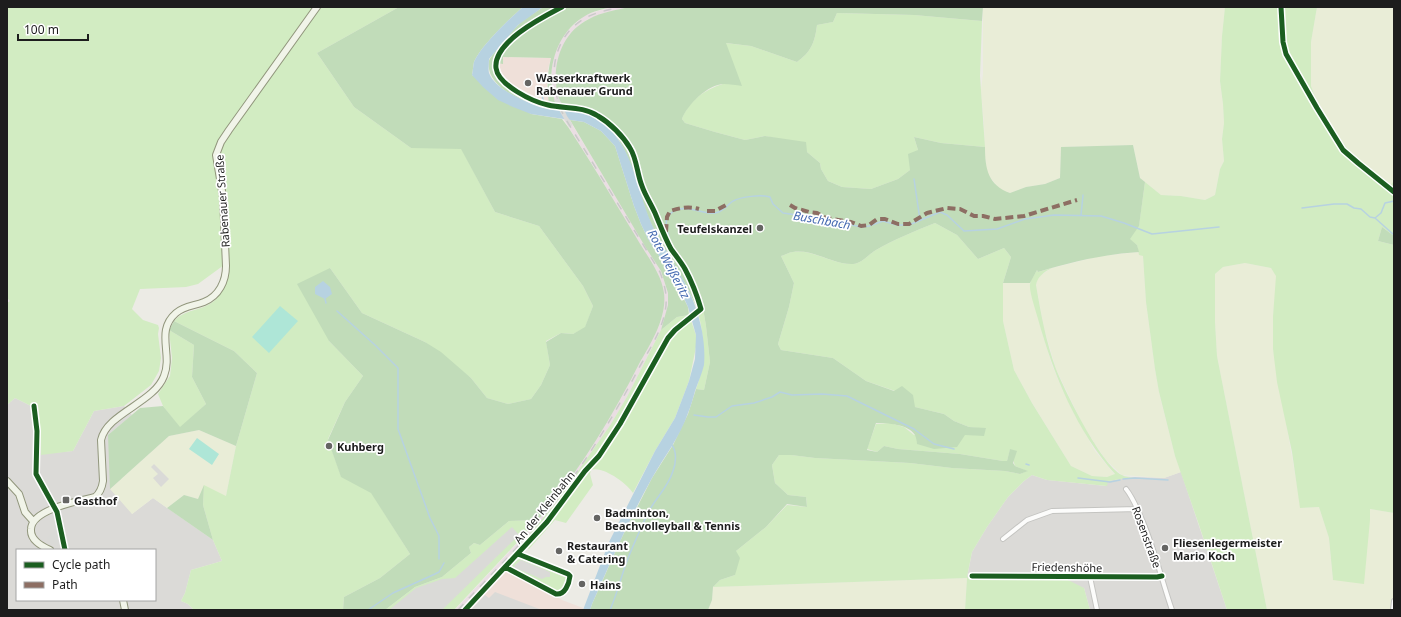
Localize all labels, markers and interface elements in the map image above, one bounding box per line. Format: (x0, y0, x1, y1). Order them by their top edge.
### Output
scale bar (18, 16, 88, 42)
text: 100 m (24, 21, 59, 38)
place label: Wasserkraftwerk Rabenauer Grund (536, 70, 633, 98)
marker: Wasserkraftwerk Rabenauer Grund (523, 78, 533, 88)
street label: Rabenauer Straße (211, 154, 233, 248)
water label: Buschbach (792, 207, 852, 233)
place label: Teufelskanzel (677, 221, 752, 236)
marker: Teufelskanzel (755, 223, 765, 233)
water label: Rote Weißeritz (644, 226, 695, 302)
place label: Kuhberg (337, 439, 384, 454)
marker: Kuhberg (324, 441, 334, 451)
street label: An der Kleinbahn (510, 468, 578, 546)
place label: Gasthof (74, 493, 118, 508)
marker: Gasthof (61, 495, 71, 505)
street label: Rosenstraße (1129, 504, 1165, 570)
place label: Badminton, Beachvolleyball & Tennis (605, 505, 740, 533)
marker: Badminton, Beachvolleyball & Tennis (592, 513, 602, 523)
place label: Fliesenlegermeister Mario Koch (1173, 535, 1282, 563)
place label: Restaurant & Catering (567, 538, 628, 566)
marker: Fliesenlegermeister Mario Koch (1160, 543, 1170, 553)
marker: Restaurant & Catering (554, 546, 564, 556)
legend (16, 549, 156, 601)
text: Cycle path (52, 556, 110, 573)
street label: Friedenshöhe (1031, 559, 1103, 575)
text: Path (52, 576, 78, 593)
place label: Hains (590, 577, 621, 592)
marker: Hains (577, 579, 587, 589)

